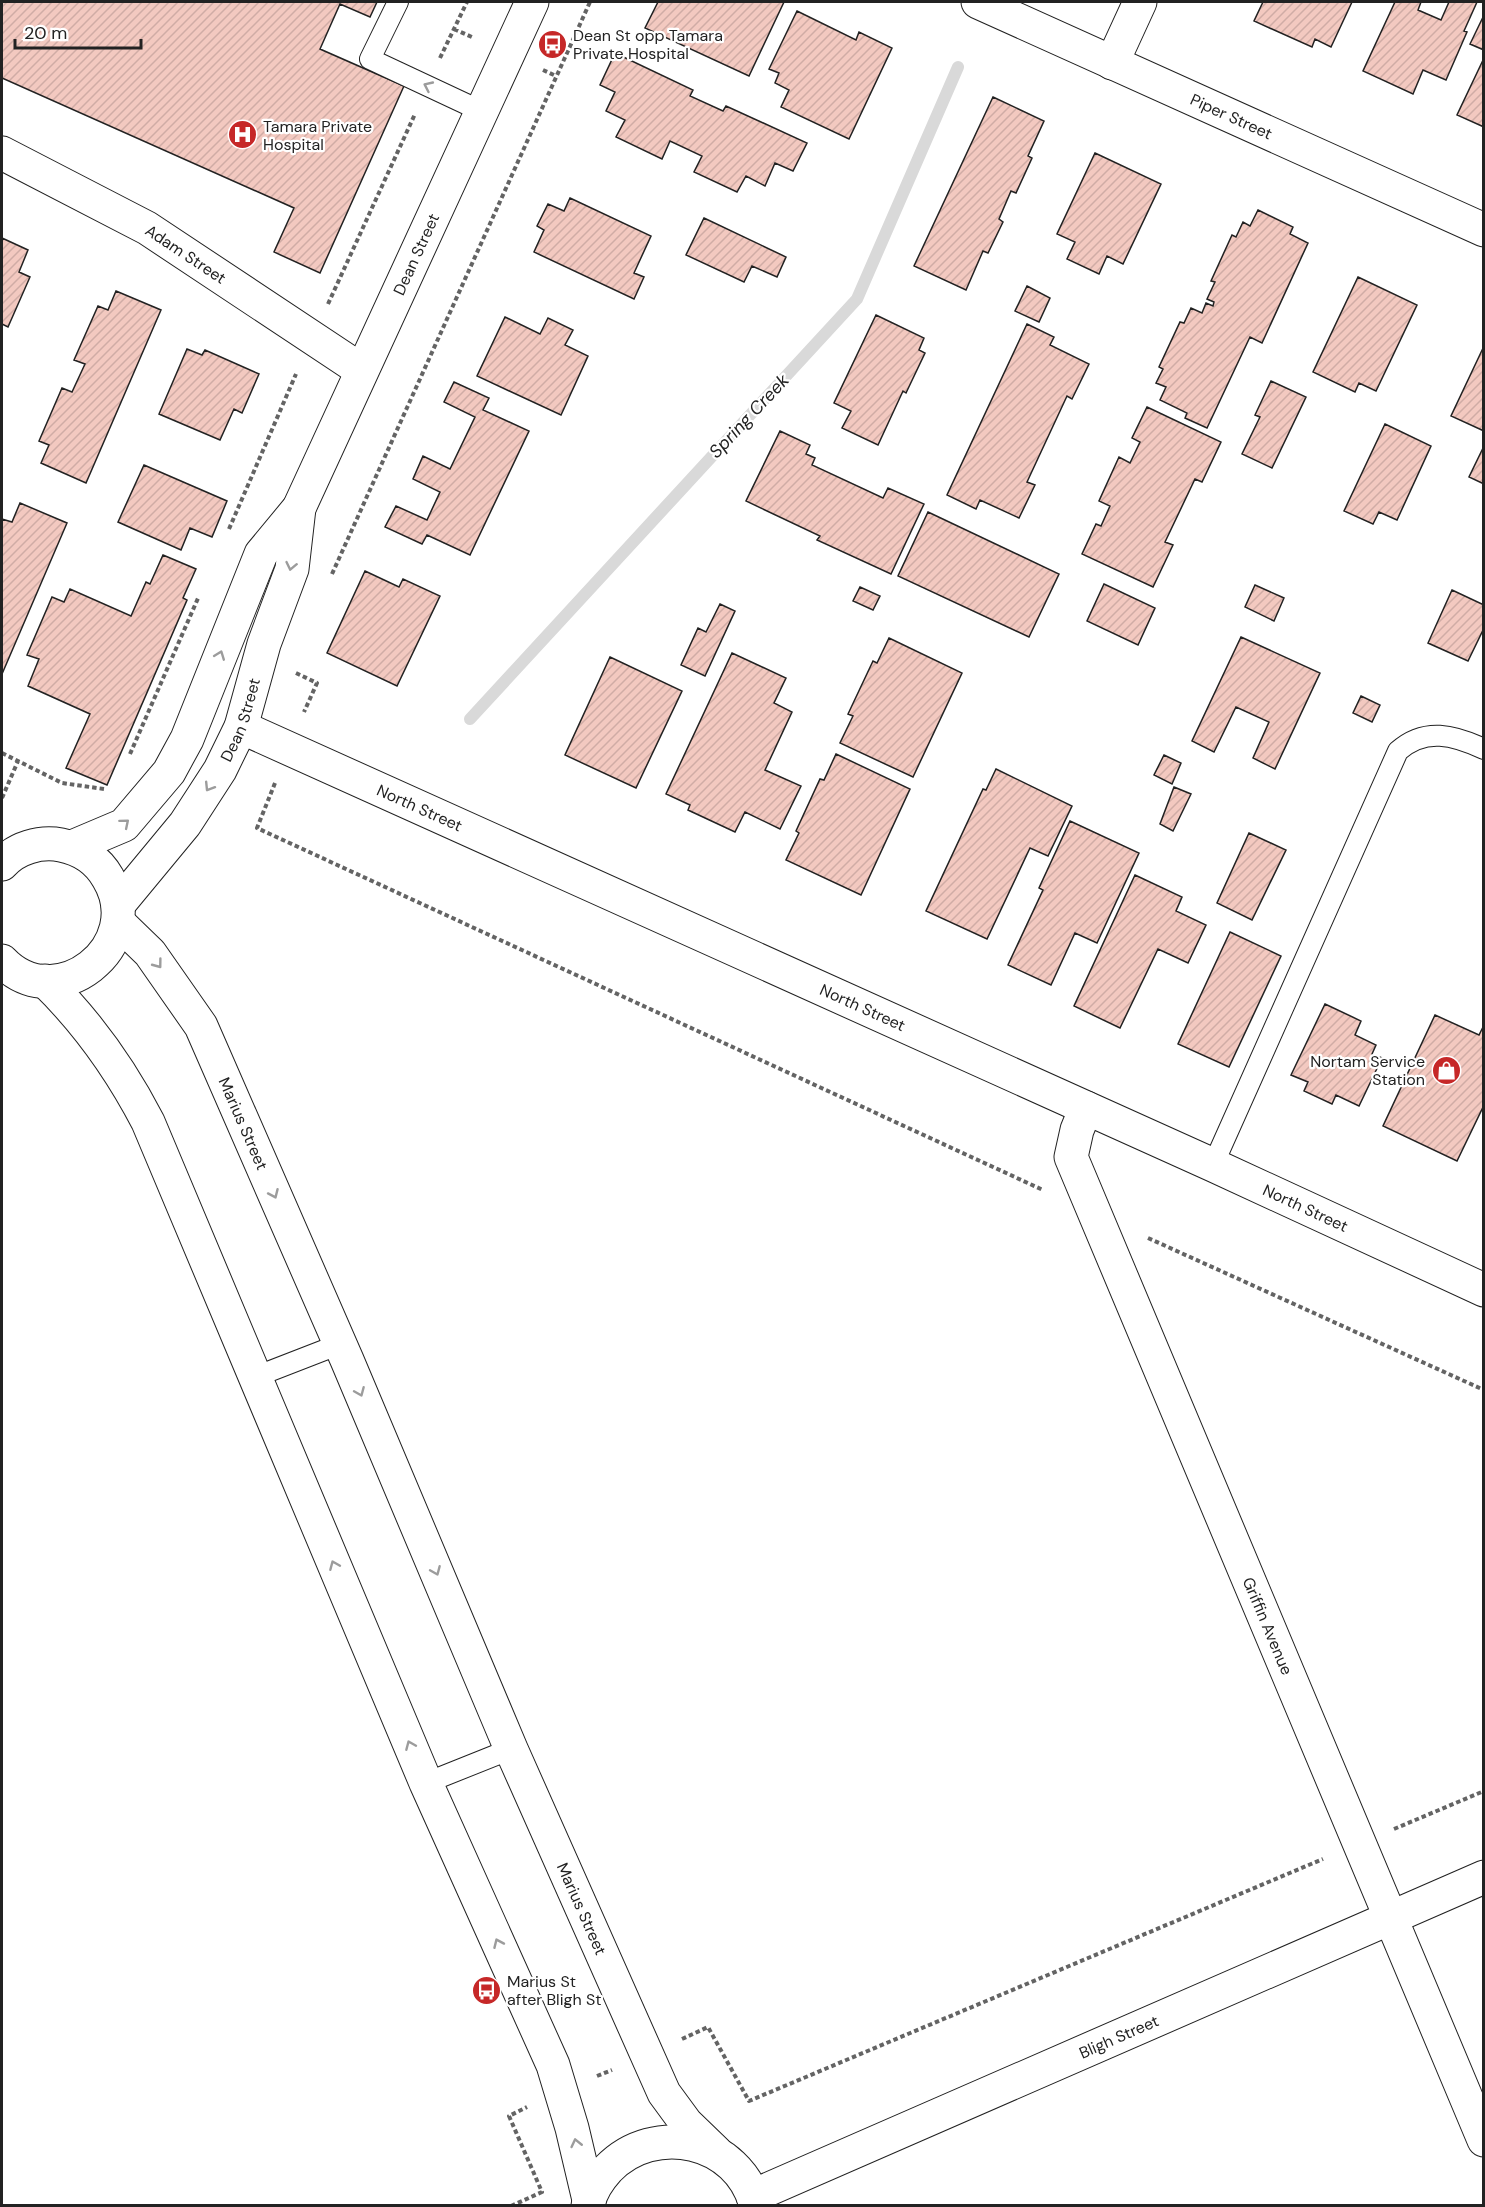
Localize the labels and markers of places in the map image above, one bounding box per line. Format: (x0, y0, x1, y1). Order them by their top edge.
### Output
place label: Dean St opp Tamara Private Hospital (573, 25, 723, 64)
bus stop icon: Dean St opp Tamara Private Hospital (536, 28, 568, 60)
place label: Tamara Private Hospital (263, 116, 372, 155)
hospital icon: Tamara Private Hospital (226, 119, 258, 151)
place label: Nortam Service Station (1310, 1051, 1425, 1090)
shop icon: Nortam Service Station (1430, 1054, 1462, 1086)
place label: Marius St after Bligh St (507, 1971, 601, 2010)
bus stop icon: Marius St after Bligh St (470, 1974, 502, 2006)

